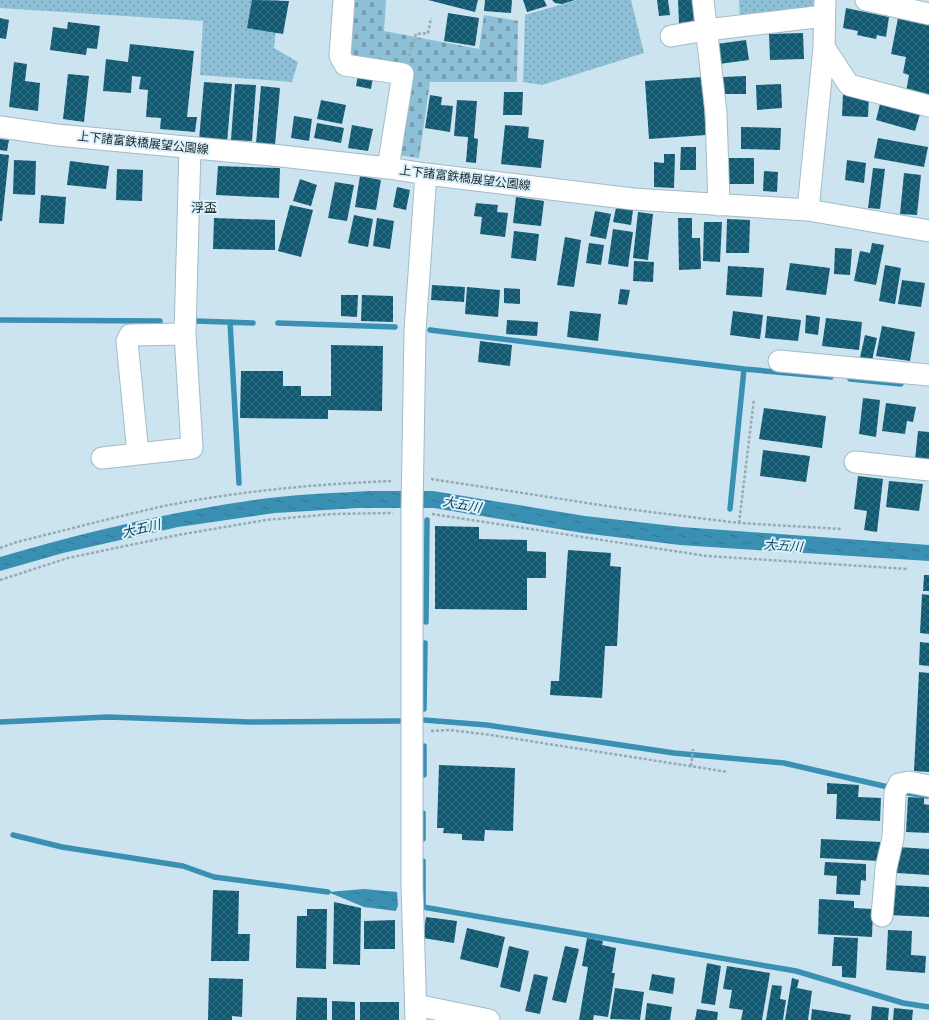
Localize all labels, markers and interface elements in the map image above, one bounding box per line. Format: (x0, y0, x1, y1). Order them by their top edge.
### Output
street label: 上下諸富鉄橋展望公園線 (77, 129, 209, 158)
street label: 上下諸富鉄橋展望公園線 (399, 163, 531, 194)
district label: 浮盃 (191, 200, 217, 216)
water label: 大五川 (441, 494, 484, 517)
water label: 大五川 (120, 516, 164, 541)
water label: 大五川 (763, 537, 805, 555)

